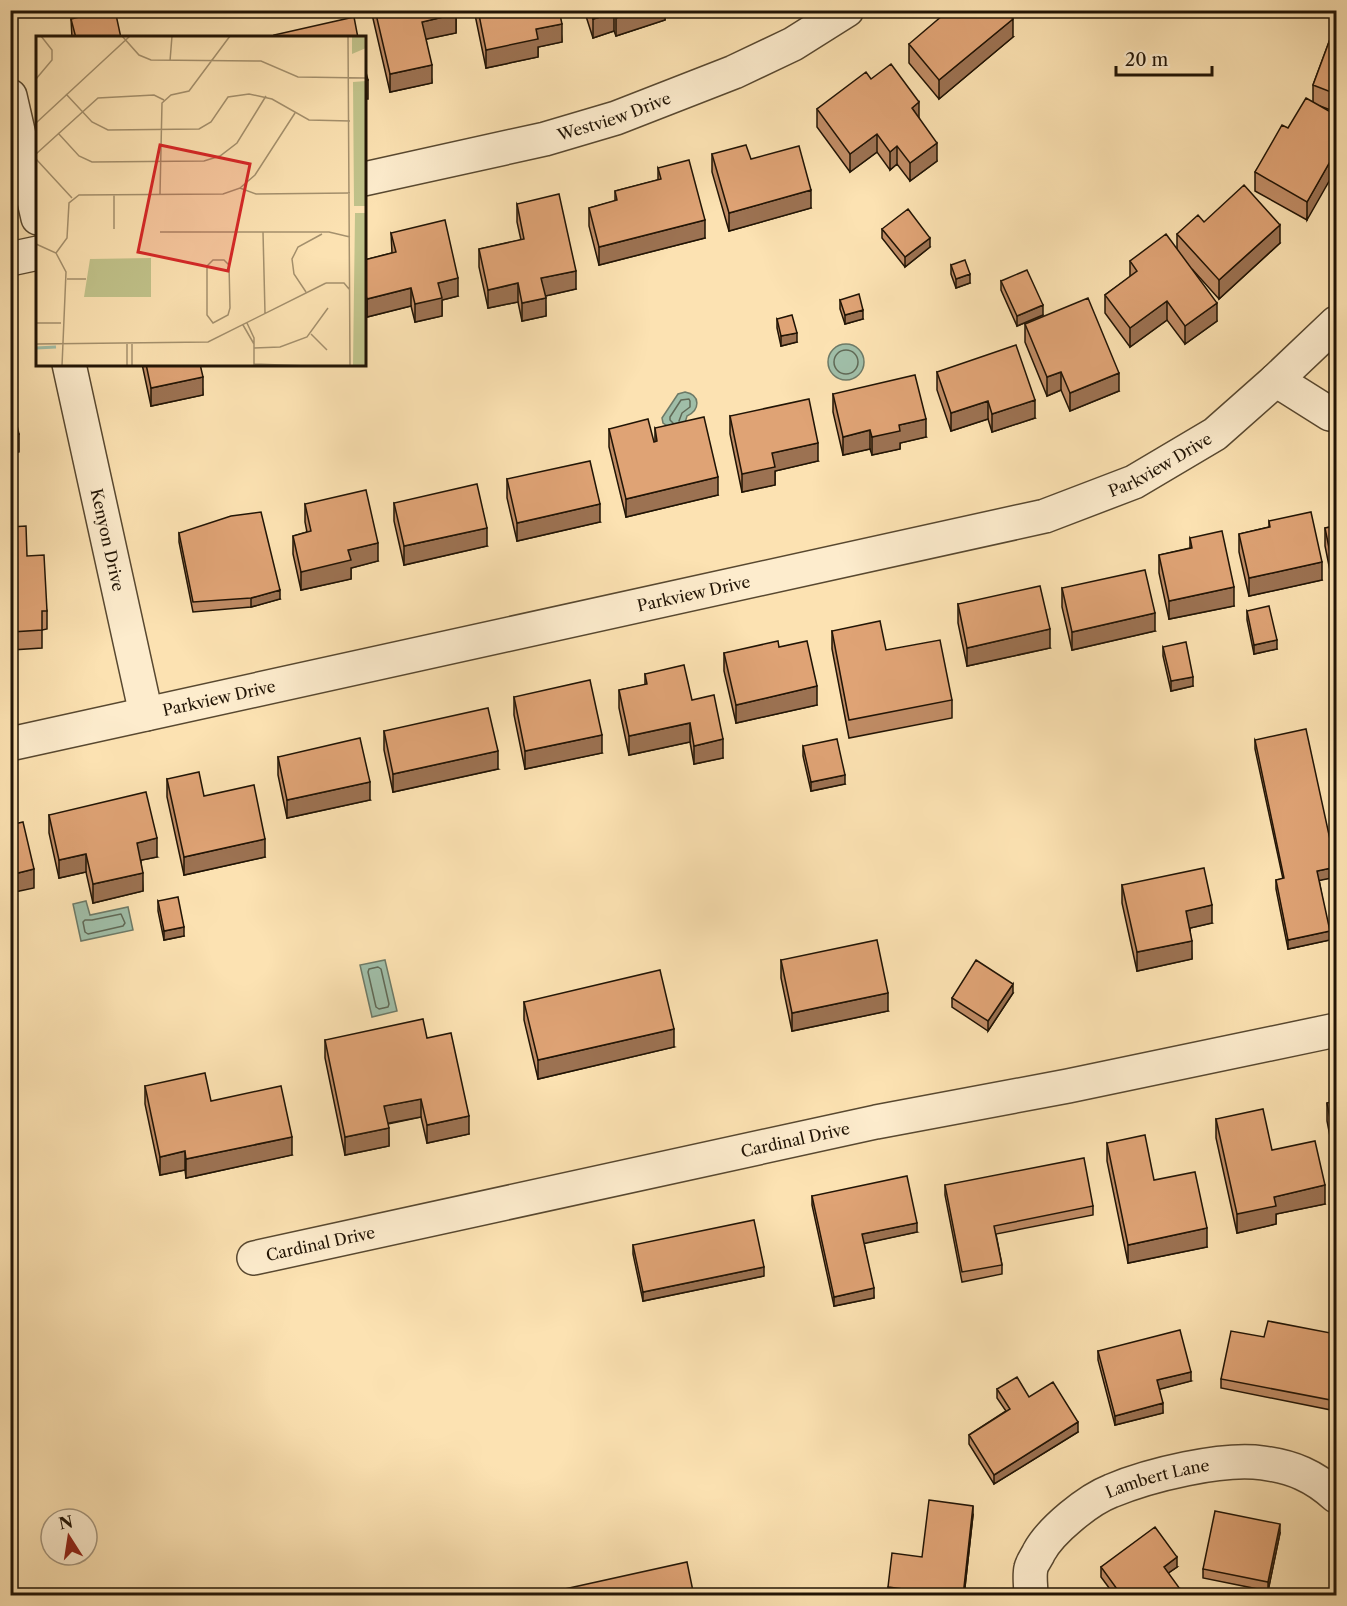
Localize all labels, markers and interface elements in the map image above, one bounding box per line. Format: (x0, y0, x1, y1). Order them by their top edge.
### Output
inset map (36, 36, 366, 366)
scale bar (1116, 39, 1212, 77)
text: 20 m (1125, 49, 1169, 71)
street label: Westview Drive (554, 88, 674, 145)
street label: Parkview Drive (1105, 428, 1215, 501)
street label: Kenyon Drive (87, 486, 129, 593)
street label: Parkview Drive (635, 571, 752, 616)
street label: Parkview Drive (161, 676, 277, 720)
street label: Cardinal Drive (739, 1118, 852, 1161)
street label: Cardinal Drive (264, 1222, 377, 1265)
street label: Lambert Lane (1102, 1455, 1211, 1502)
north arrow (39, 1507, 99, 1567)
text: N (57, 1511, 75, 1534)

